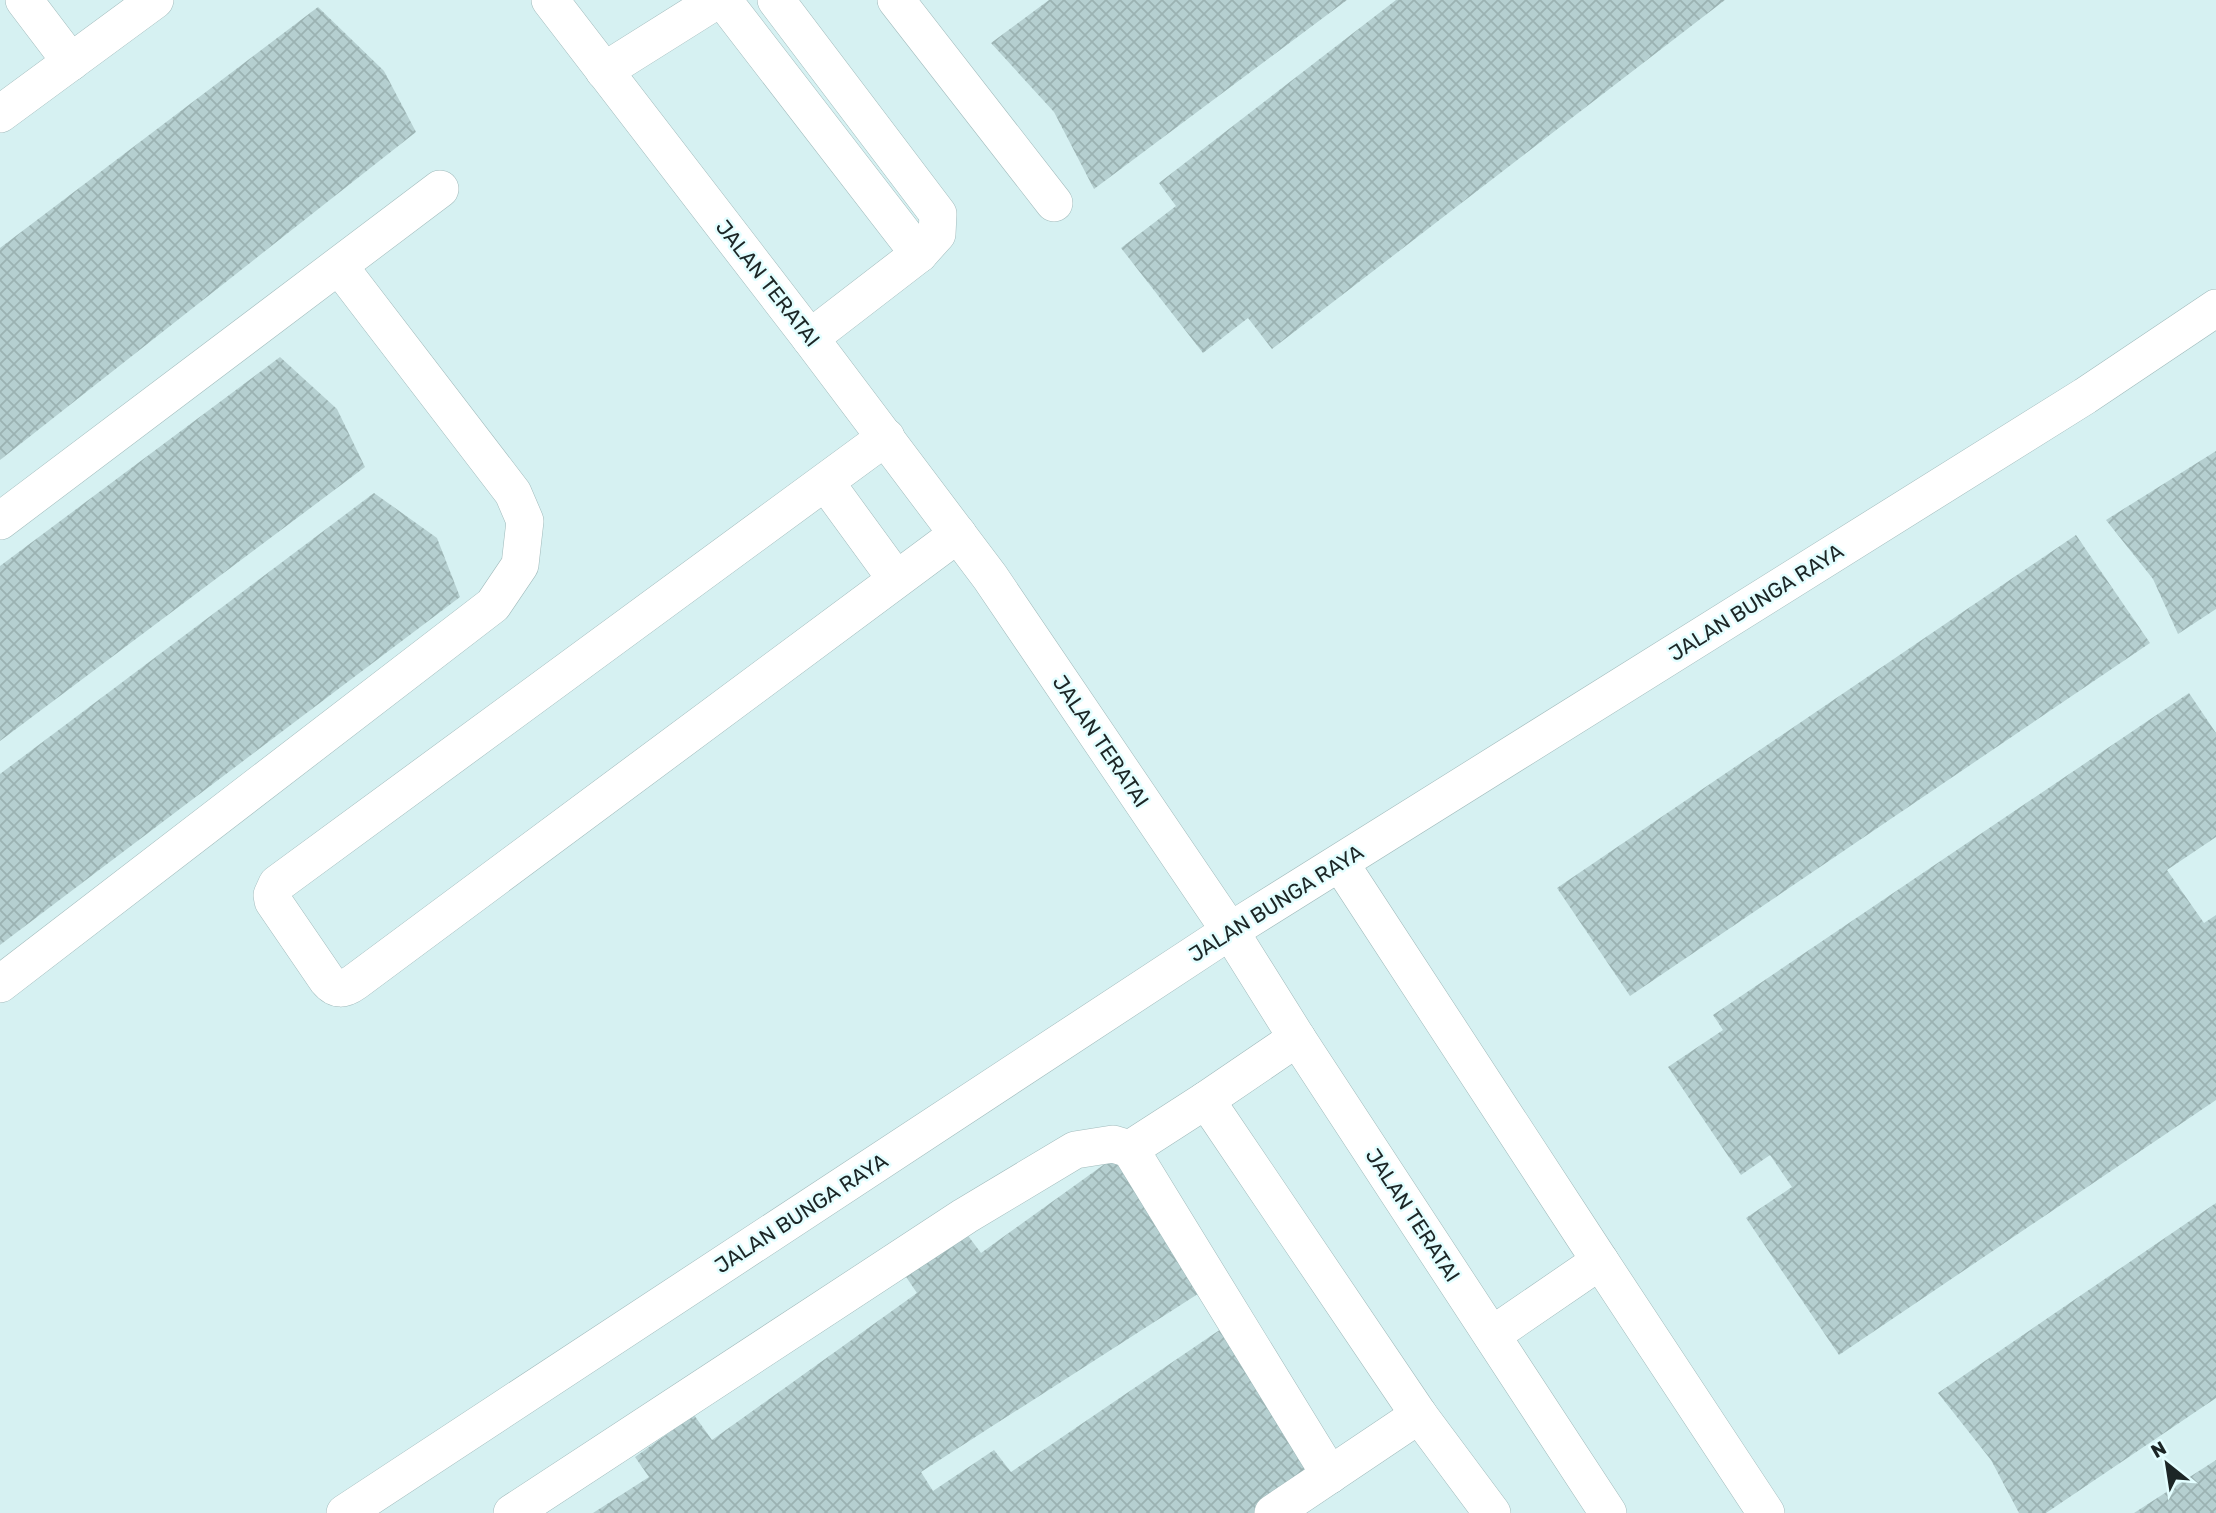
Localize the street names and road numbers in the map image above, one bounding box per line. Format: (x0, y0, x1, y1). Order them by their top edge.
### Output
street label: JALAN TERATAI (711, 215, 825, 351)
street label: JALAN BUNGA RAYA (1664, 538, 1848, 666)
street label: JALAN TERATAI (1048, 670, 1154, 812)
street label: JALAN BUNGA RAYA (1184, 839, 1368, 967)
street label: JALAN TERATAI (1361, 1144, 1465, 1286)
street label: JALAN BUNGA RAYA (710, 1148, 892, 1278)

